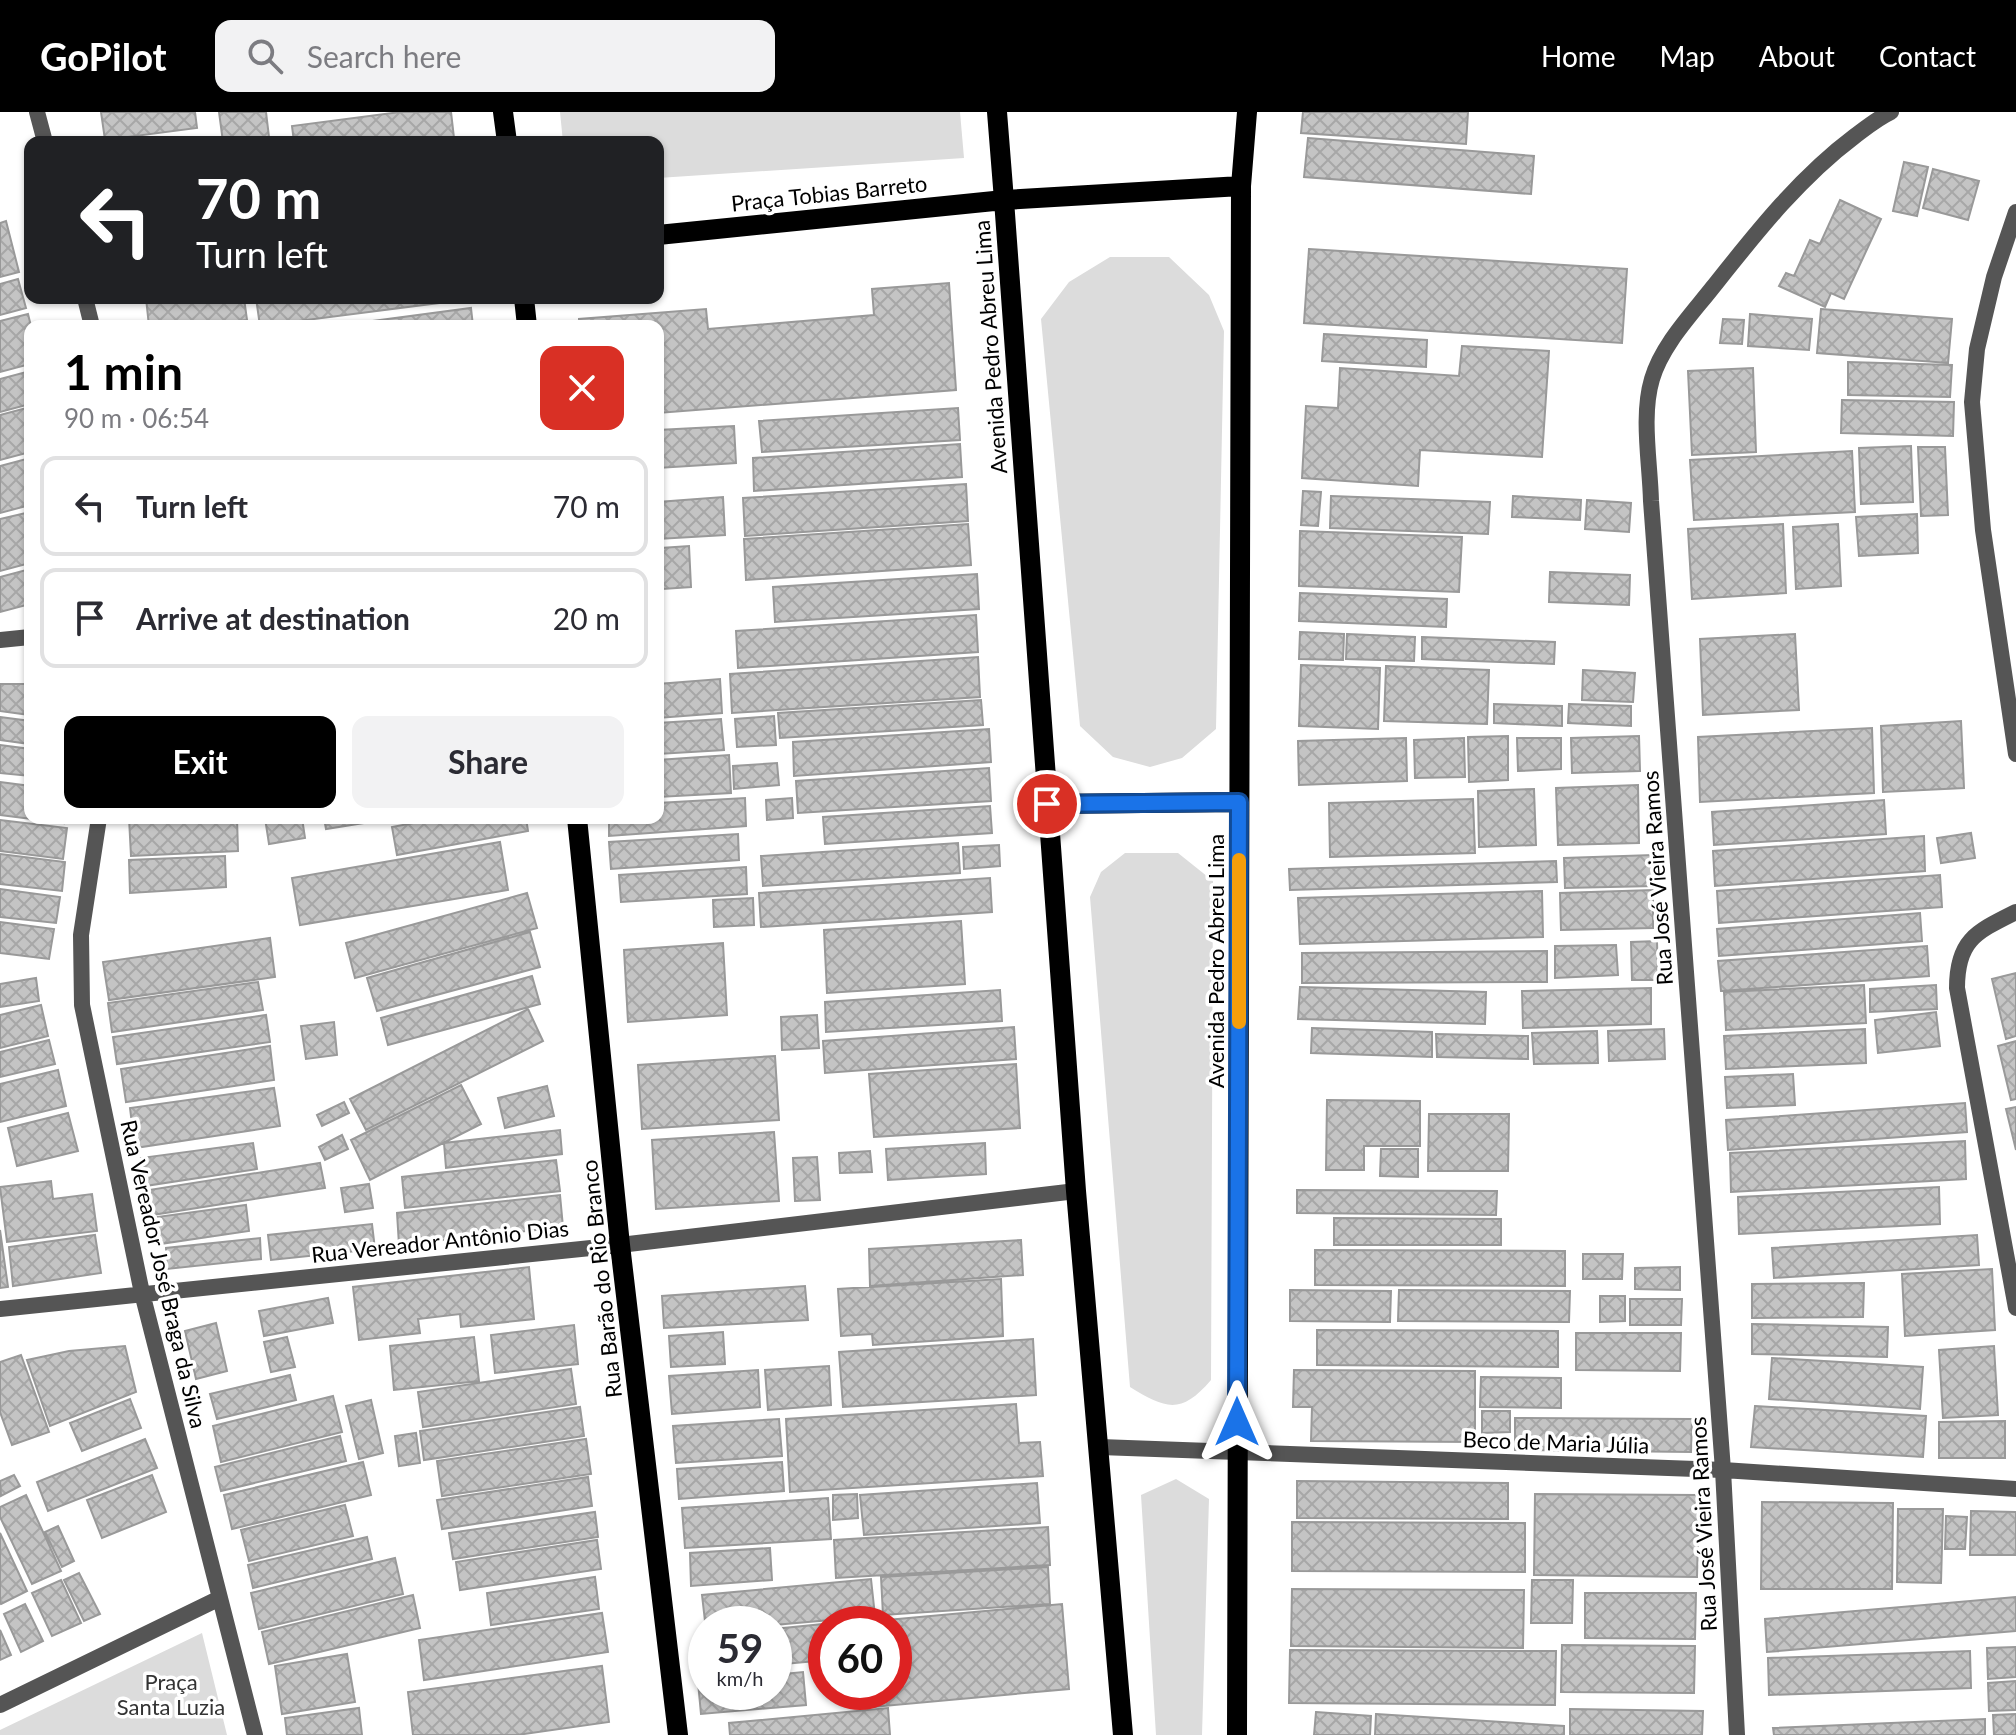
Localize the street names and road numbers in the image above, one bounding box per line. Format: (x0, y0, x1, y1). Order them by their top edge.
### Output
street label: Praça Tobias Barreto (730, 169, 928, 217)
street label: Avenida Pedro Abreu Lima (968, 219, 1012, 475)
street label: Rua José Vieira Ramos (1636, 770, 1678, 986)
street label: Avenida Pedro Abreu Lima (1202, 834, 1229, 1088)
street label: Rua Vereador José Braga da Silva (115, 1117, 213, 1431)
street label: Rua Barão do Rio Branco (575, 1159, 627, 1399)
street label: Rua Vereador Antônio Dias (310, 1214, 570, 1268)
street label: Rua José Vieira Ramos (1684, 1416, 1722, 1632)
street label: Beco de Maria Júlia (1462, 1425, 1650, 1459)

